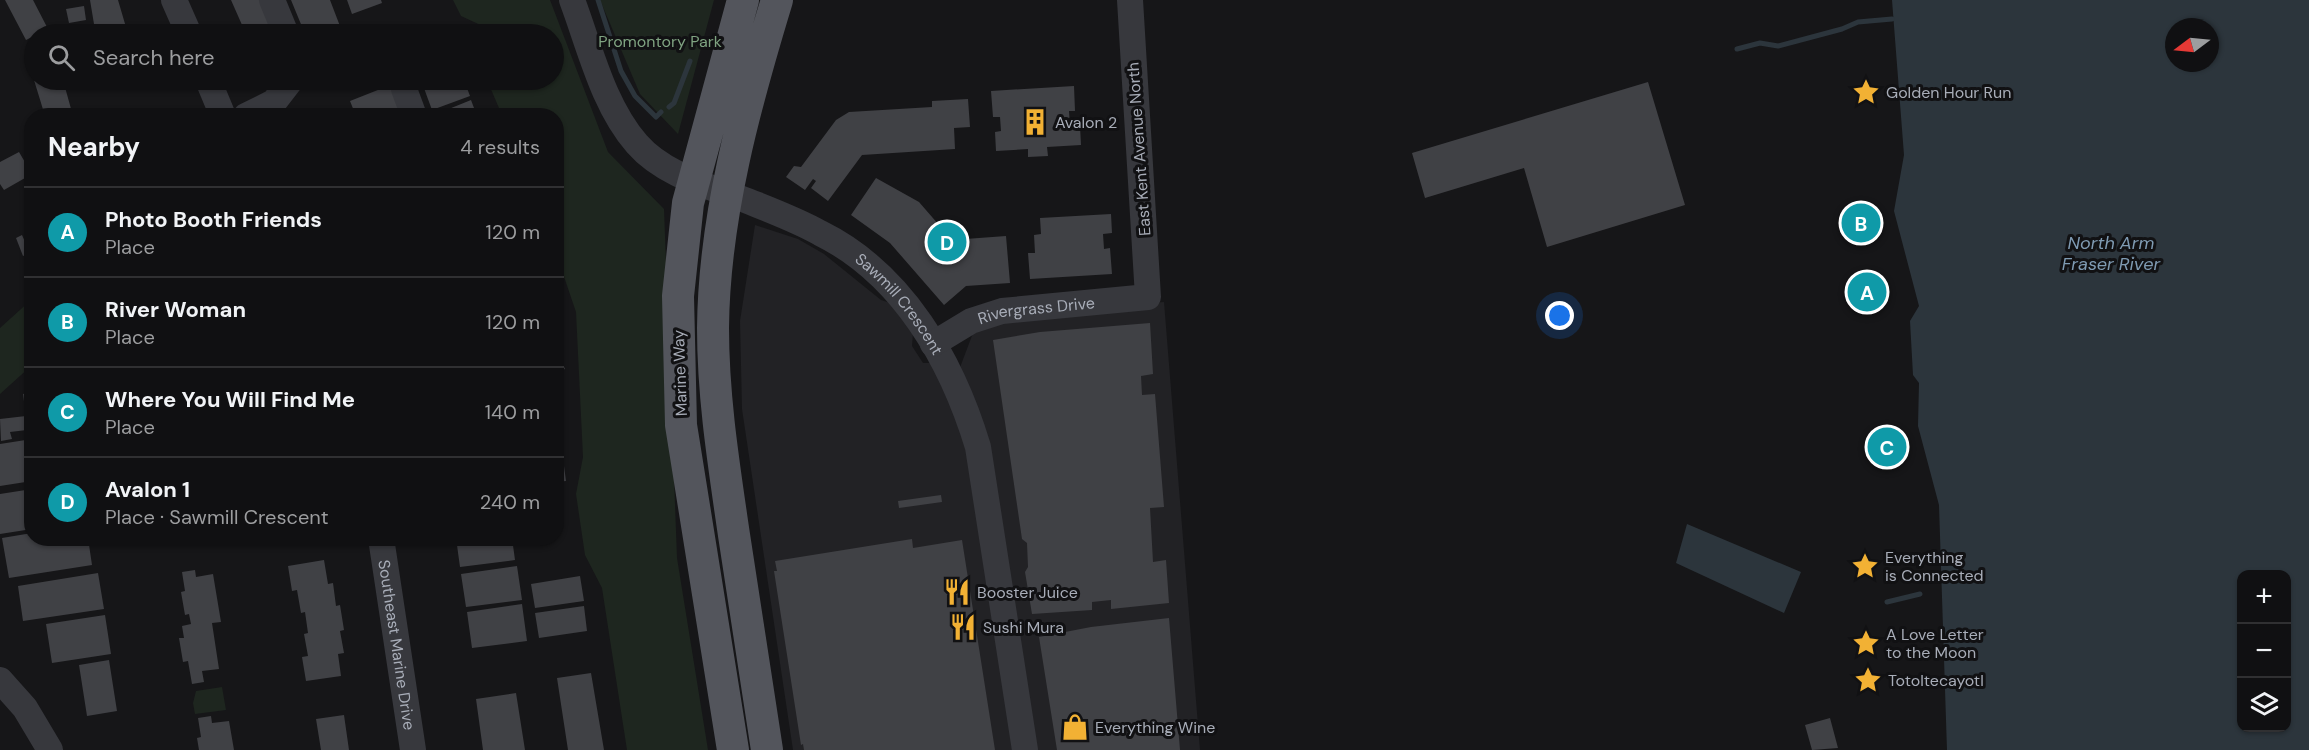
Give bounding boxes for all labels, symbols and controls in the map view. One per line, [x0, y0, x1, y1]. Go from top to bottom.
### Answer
north arrow [2165, 18, 2219, 72]
search box [24, 24, 564, 90]
park label: Promontory Park [598, 31, 722, 52]
icon: search [45, 41, 78, 74]
text: Search here [93, 43, 214, 72]
street label: East Kent Avenue North [1122, 61, 1156, 237]
place icon: Golden Hour Run [1851, 77, 1881, 107]
place label: Golden Hour Run [1886, 82, 2011, 103]
building icon: Avalon 2 [1020, 107, 1050, 137]
place label: Avalon 2 [1055, 112, 1117, 133]
text: Nearby [48, 130, 140, 164]
text: 4 results [460, 134, 540, 160]
pin: B [1842, 200, 1880, 246]
text: Photo Booth Friends [105, 205, 322, 234]
text: A [60, 219, 75, 245]
text: 120 m [486, 219, 540, 245]
pin: D [928, 220, 966, 264]
water label: North Arm Fraser River [2062, 231, 2161, 276]
text: Place [105, 234, 155, 260]
street label: Sawmill Crescent [851, 248, 948, 358]
pin: A [1848, 270, 1886, 314]
street label: Rivergrass Drive [975, 292, 1096, 329]
text: River Woman [105, 295, 246, 324]
your location [1545, 301, 1574, 330]
text: B [61, 309, 74, 335]
text: 120 m [486, 309, 540, 335]
text: Place [105, 324, 155, 350]
street label: Marine Way [668, 329, 692, 417]
text: Where You Will Find Me [105, 385, 355, 414]
text: C [60, 399, 75, 425]
text: 140 m [485, 399, 540, 425]
text: Place [105, 414, 155, 440]
pin: C [1868, 424, 1906, 470]
text: Avalon 1 [105, 475, 190, 504]
text: D [60, 489, 75, 515]
text: 240 m [480, 489, 540, 515]
text: Place · Sawmill Crescent [105, 504, 329, 530]
place label: Everything is Connected [1885, 547, 1984, 586]
place icon: Everything is Connected [1850, 551, 1880, 581]
street label: Southeast Marine Drive [374, 558, 420, 731]
map controls [2237, 570, 2291, 732]
button: + [2237, 570, 2291, 624]
restaurant icon: Booster Juice [942, 577, 972, 607]
place label: Booster Juice [977, 582, 1078, 603]
restaurant icon: Sushi Mura [948, 612, 978, 642]
place label: Sushi Mura [983, 617, 1064, 638]
place label: A Love Letter to the Moon [1886, 624, 1984, 663]
button: − [2237, 624, 2291, 678]
place icon: A Love Letter to the Moon [1851, 628, 1881, 658]
place icon: Totoltecayotl [1853, 665, 1883, 695]
place label: Totoltecayotl [1888, 670, 1984, 691]
button: layers [2237, 678, 2291, 732]
shop icon: Everything Wine [1060, 712, 1090, 742]
place label: Everything Wine [1095, 717, 1215, 738]

